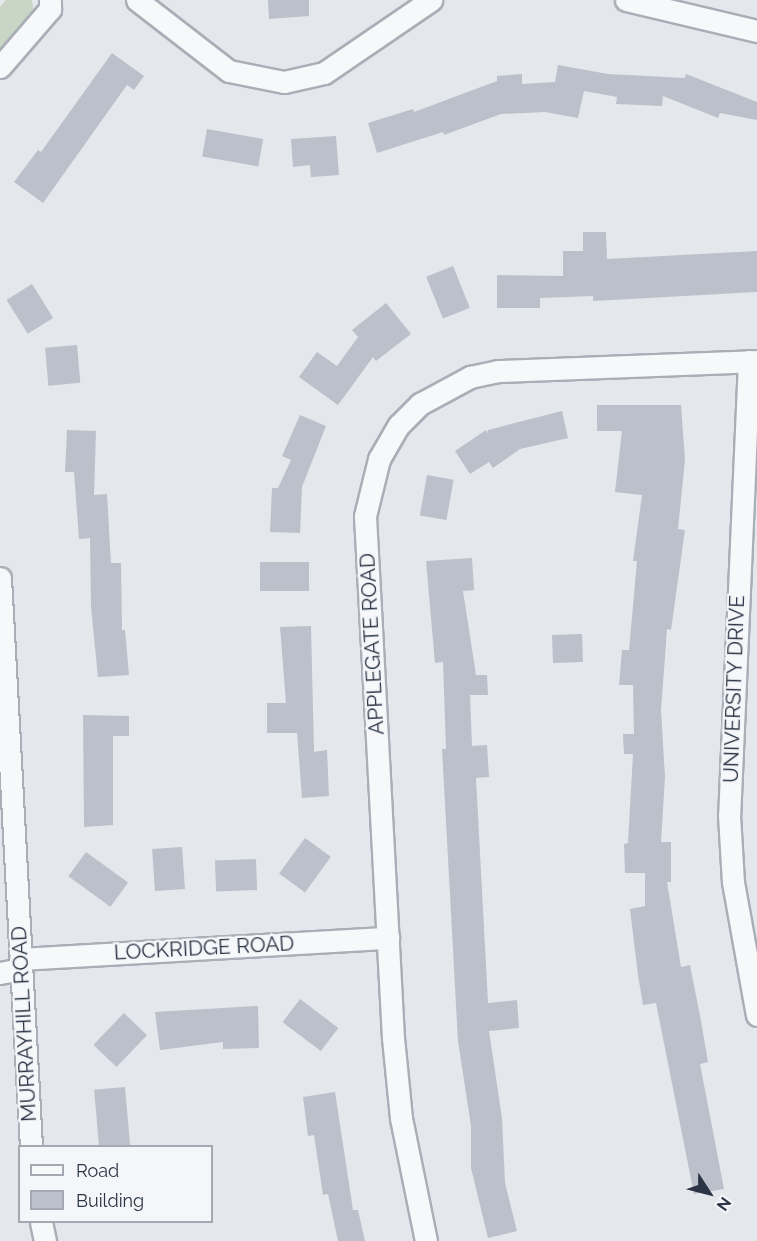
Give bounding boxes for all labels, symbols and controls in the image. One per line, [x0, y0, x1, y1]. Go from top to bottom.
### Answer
street label: APPLEGATE ROAD [355, 552, 389, 736]
street label: UNIVERSITY DRIVE [718, 594, 750, 784]
street label: MURRAYHILL ROAD [6, 925, 42, 1123]
street label: LOCKRIDGE ROAD [113, 931, 295, 965]
legend [18, 1145, 213, 1223]
text: Road [76, 1160, 119, 1181]
north arrow [679, 1163, 739, 1223]
text: Building [76, 1190, 144, 1211]
text: N [713, 1193, 735, 1214]

